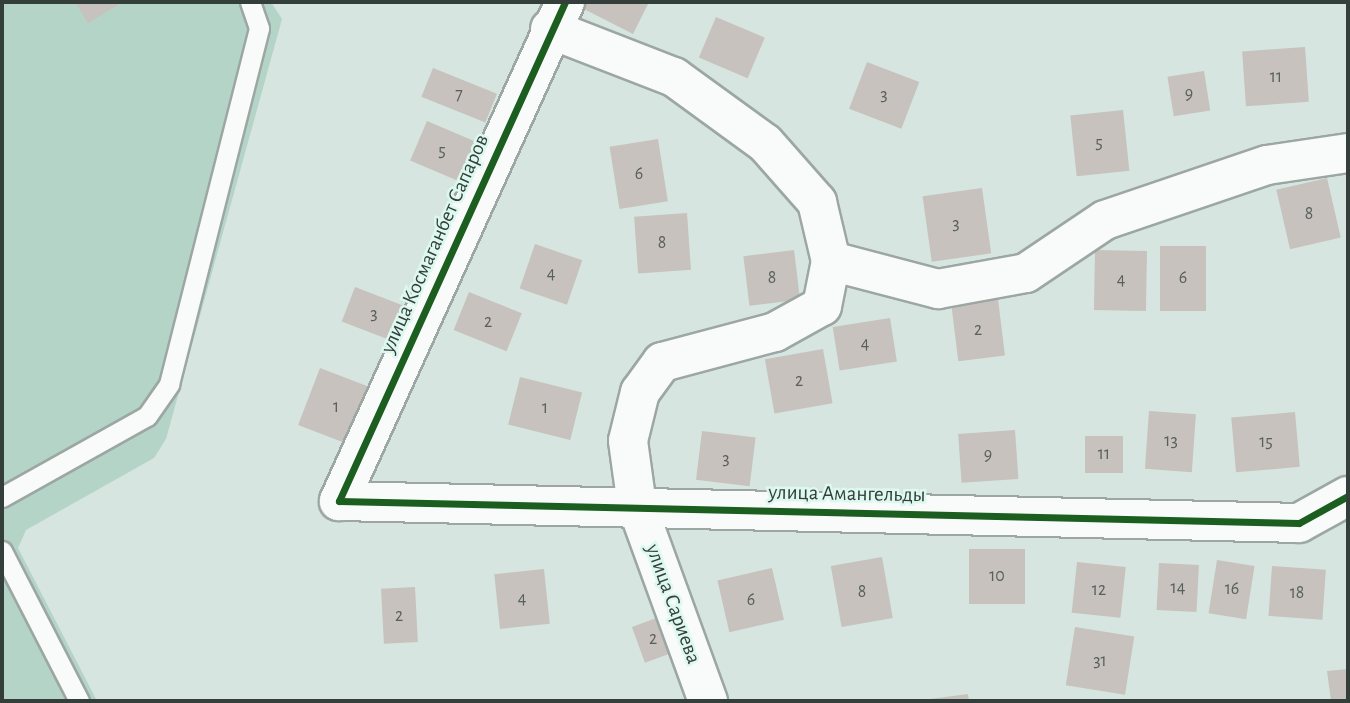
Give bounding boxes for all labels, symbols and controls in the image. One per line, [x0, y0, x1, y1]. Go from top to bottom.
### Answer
house number: 11 [1270, 66, 1282, 88]
house number: 9 [1185, 83, 1193, 105]
house number: 7 [455, 84, 463, 106]
house number: 3 [880, 84, 888, 106]
street label: улица Космаганбет Сапаров [375, 131, 495, 357]
house number: 5 [1095, 132, 1103, 154]
house number: 5 [438, 140, 446, 162]
house number: 6 [635, 163, 643, 185]
house number: 8 [1305, 203, 1313, 225]
house number: 3 [952, 213, 960, 235]
house number: 8 [658, 232, 666, 254]
house number: 4 [547, 263, 555, 285]
house number: 8 [768, 267, 776, 289]
house number: 6 [1179, 267, 1187, 289]
house number: 4 [1117, 269, 1125, 291]
house number: 3 [370, 303, 378, 325]
house number: 2 [484, 311, 492, 333]
house number: 2 [974, 319, 982, 341]
house number: 4 [861, 333, 869, 355]
house number: 2 [795, 370, 803, 392]
house number: 1 [333, 396, 339, 418]
house number: 1 [542, 397, 548, 419]
house number: 13 [1164, 430, 1178, 452]
house number: 15 [1259, 431, 1273, 453]
house number: 11 [1098, 443, 1110, 465]
house number: 9 [984, 444, 992, 466]
house number: 3 [722, 448, 730, 470]
street label: улица Амангельды [768, 480, 926, 508]
street label: улица Сариева [640, 541, 706, 667]
house number: 10 [989, 565, 1005, 587]
house number: 14 [1171, 577, 1185, 599]
house number: 16 [1225, 578, 1239, 600]
house number: 12 [1092, 579, 1106, 601]
house number: 8 [858, 581, 866, 603]
house number: 18 [1290, 582, 1304, 604]
house number: 4 [518, 588, 526, 610]
house number: 6 [747, 589, 755, 611]
house number: 2 [395, 605, 403, 627]
house number: 2 [649, 628, 657, 650]
house number: 31 [1093, 650, 1107, 672]

